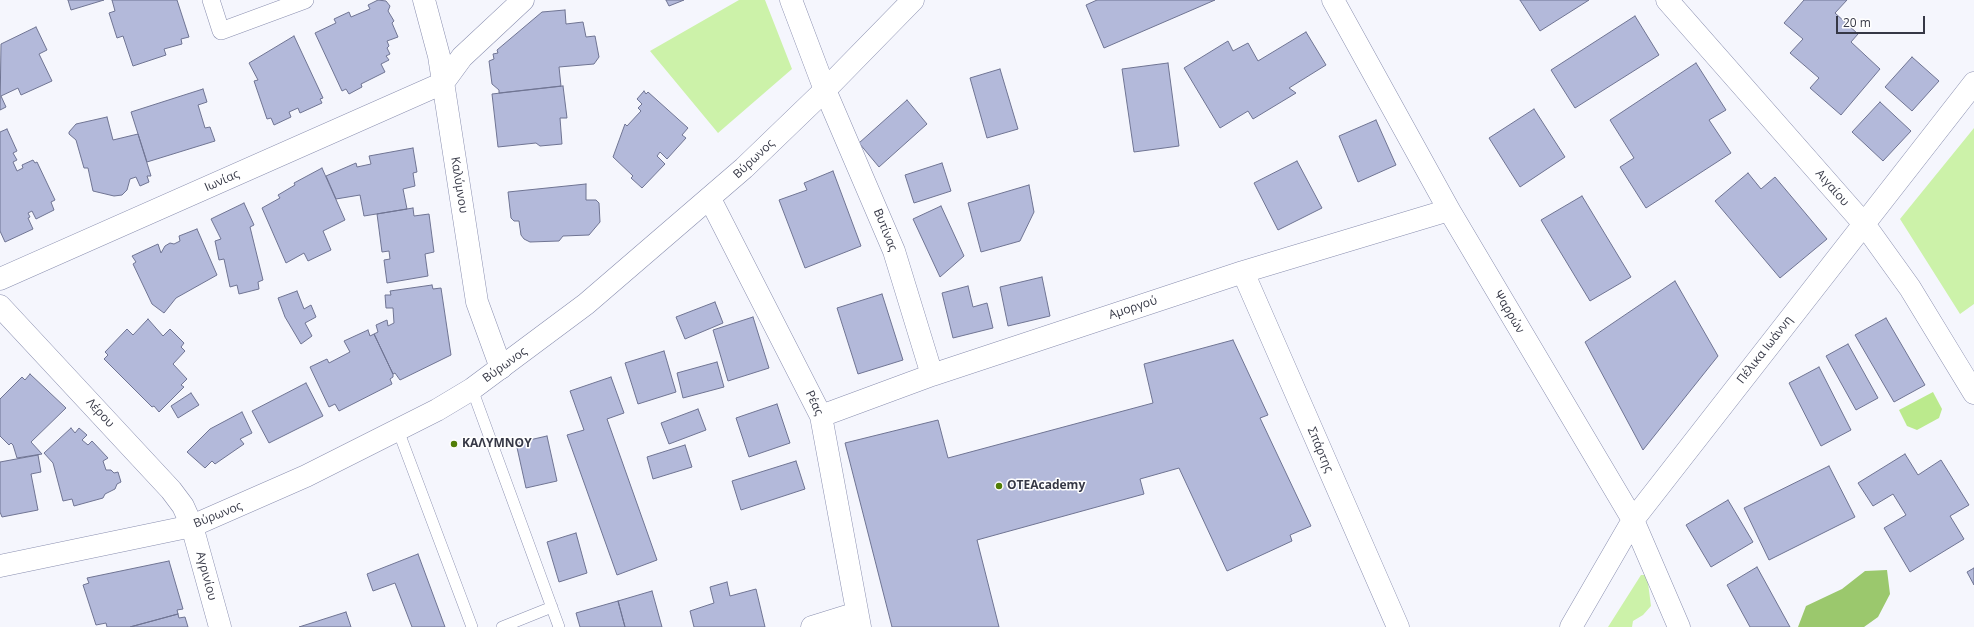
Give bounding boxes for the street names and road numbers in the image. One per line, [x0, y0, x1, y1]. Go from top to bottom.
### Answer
street label: Βύρωνος [730, 136, 778, 182]
street label: Καλύμνου [447, 156, 471, 214]
street label: Ιωνίας [202, 167, 242, 195]
street label: Αιγαίου [1812, 167, 1852, 209]
street label: Βυτίνας [870, 207, 900, 253]
street label: Ψαρρών [1491, 288, 1527, 336]
street label: Αμοργού [1107, 293, 1159, 323]
street label: Πέλικα Ιωάννη [1734, 313, 1796, 387]
street label: Βύρωνος [480, 344, 530, 386]
street label: Ρέας [802, 388, 826, 418]
street label: Λέρου [83, 395, 117, 431]
street label: Σπάρτης [1304, 425, 1336, 475]
street label: Βύρωνος [192, 499, 244, 531]
street label: Αγρινίου [193, 550, 219, 602]

